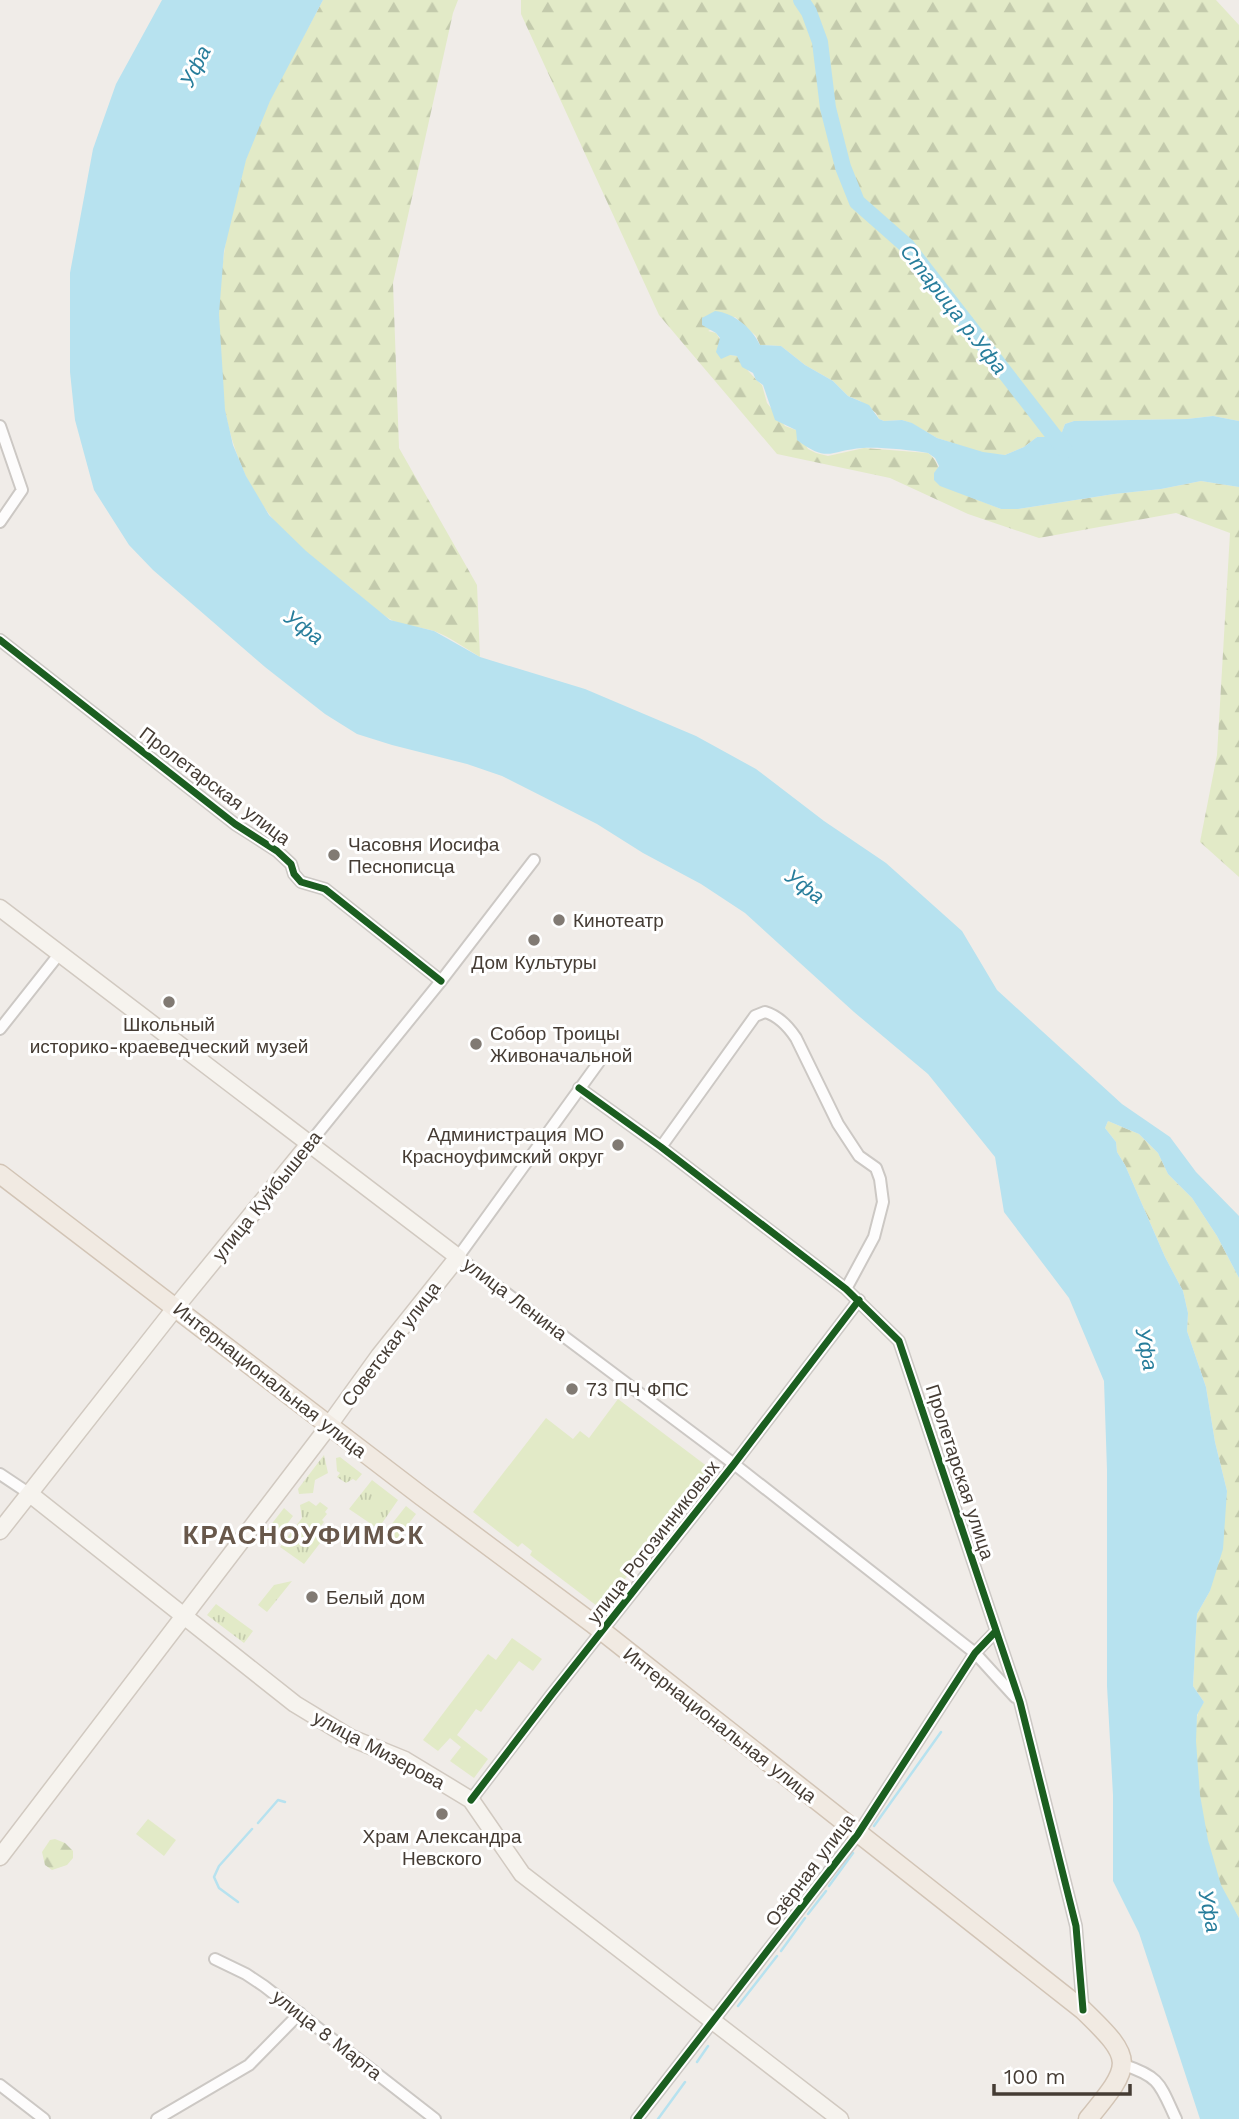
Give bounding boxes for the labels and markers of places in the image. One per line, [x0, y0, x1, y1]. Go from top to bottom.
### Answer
place label: Часовня Иосифа Песнописца [348, 833, 500, 878]
marker: Часовня Иосифа Песнописца [326, 847, 342, 863]
place label: Кинотеатр [573, 909, 664, 932]
marker: Кинотеатр [551, 912, 567, 928]
marker: Дом Культуры [526, 932, 542, 948]
place label: Дом Культуры [471, 951, 597, 974]
marker: Школьный историко-краеведческий музей [161, 994, 177, 1010]
place label: Школьный историко-краеведческий музей [30, 1013, 308, 1058]
place label: Собор Троицы Живоначальной [490, 1022, 632, 1067]
marker: Собор Троицы Живоначальной [468, 1036, 484, 1052]
place label: Администрация МО Красноуфимский округ [402, 1123, 604, 1168]
marker: Администрация МО Красноуфимский округ [610, 1137, 626, 1153]
place label: 73 ПЧ ФПС [586, 1378, 689, 1401]
marker: 73 ПЧ ФПС [564, 1381, 580, 1397]
place label: Белый дом [326, 1586, 425, 1609]
marker: Белый дом [304, 1589, 320, 1605]
marker: Храм Александра Невского [434, 1806, 450, 1822]
place label: Храм Александра Невского [363, 1825, 522, 1870]

